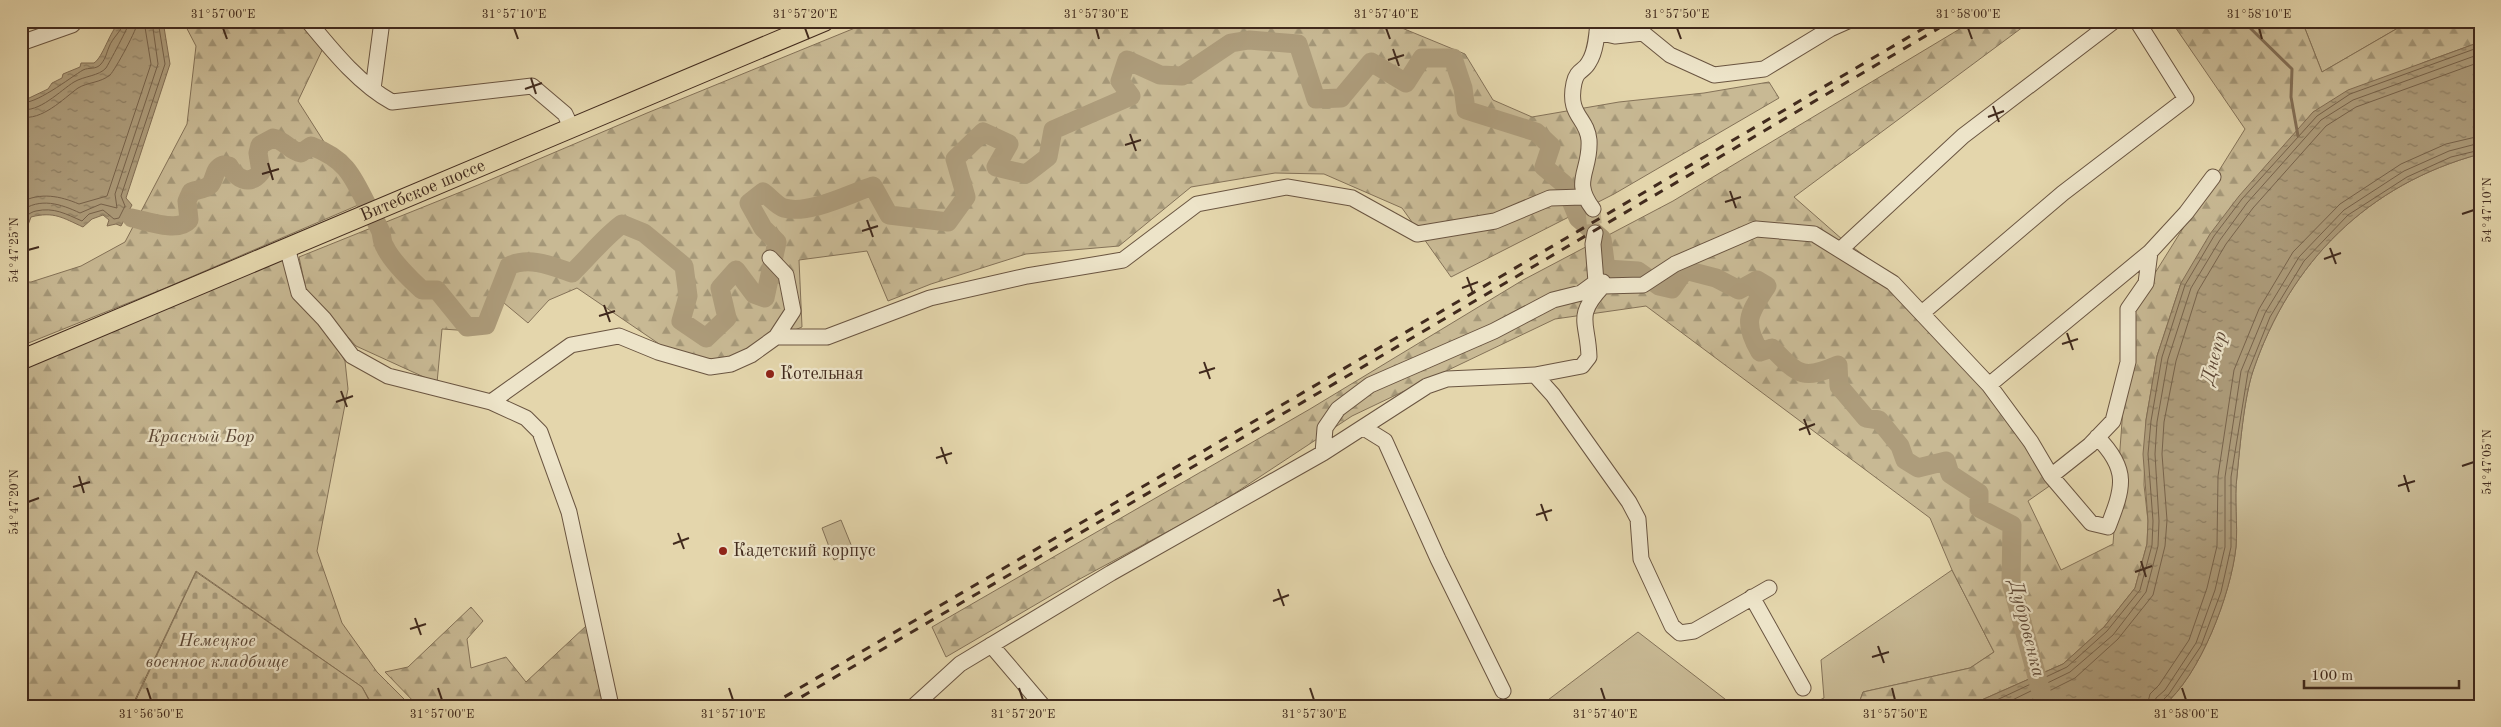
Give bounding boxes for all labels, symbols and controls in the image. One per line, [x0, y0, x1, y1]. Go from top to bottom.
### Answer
text: 31°57'00"E [191, 8, 255, 21]
text: 31°57'10"E [482, 8, 546, 21]
text: 31°57'20"E [773, 8, 837, 21]
text: 31°57'30"E [1064, 8, 1128, 21]
text: 31°57'40"E [1354, 8, 1418, 21]
text: 31°57'50"E [1645, 8, 1709, 21]
text: 31°58'00"E [1936, 8, 2000, 21]
text: 31°58'10"E [2227, 8, 2291, 21]
street label: Витебское шоссе [358, 156, 488, 225]
text: 54°47'10"N [2481, 177, 2494, 243]
text: 54°47'25"N [8, 217, 21, 283]
water label: Днепр [2198, 330, 2231, 389]
place label: Котельная [780, 365, 863, 383]
marker: Котельная [764, 368, 776, 380]
park label: Красный Бор [146, 428, 255, 446]
text: 54°47'05"N [2481, 429, 2494, 495]
text: 54°47'20"N [8, 469, 21, 535]
place label: Кадетский корпус [733, 542, 876, 560]
marker: Кадетский корпус [717, 545, 729, 557]
water label: Дубровенка [2004, 576, 2048, 679]
park label: Немецкое военное кладбище [146, 632, 288, 671]
scale bar [2304, 657, 2458, 689]
text: 100 m [2311, 669, 2353, 684]
text: 31°56'50"E [119, 708, 183, 721]
text: 31°57'00"E [410, 708, 474, 721]
text: 31°57'10"E [701, 708, 765, 721]
text: 31°57'20"E [991, 708, 1055, 721]
text: 31°57'30"E [1282, 708, 1346, 721]
text: 31°57'40"E [1573, 708, 1637, 721]
text: 31°57'50"E [1863, 708, 1927, 721]
text: 31°58'00"E [2154, 708, 2218, 721]

